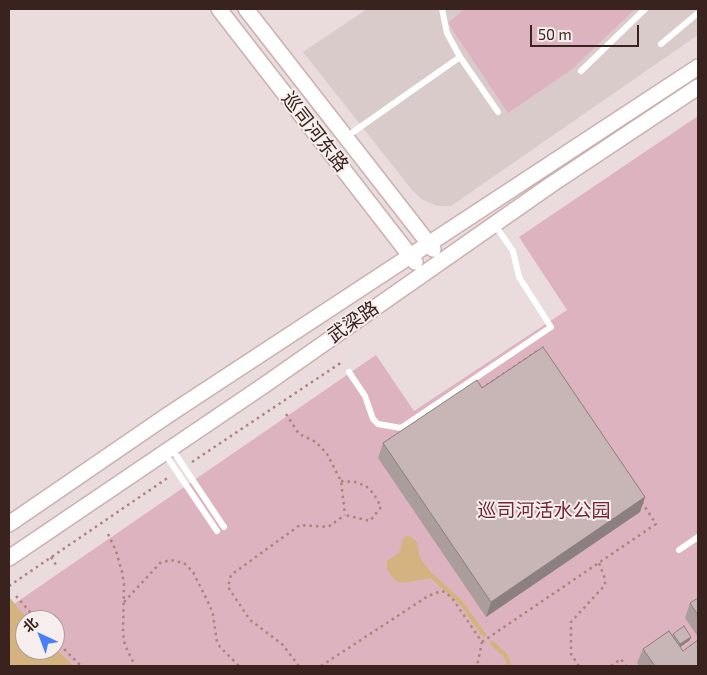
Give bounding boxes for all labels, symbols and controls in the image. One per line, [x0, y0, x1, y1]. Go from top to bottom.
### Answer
scale bar [532, 15, 641, 47]
text: 50 m [538, 25, 572, 43]
street label: 巡司河东路 [277, 88, 353, 176]
street label: 武梁路 [323, 296, 383, 348]
park label: 巡司河活水公园 [478, 500, 610, 522]
north arrow [15, 610, 65, 660]
text: 北 [19, 613, 41, 635]

